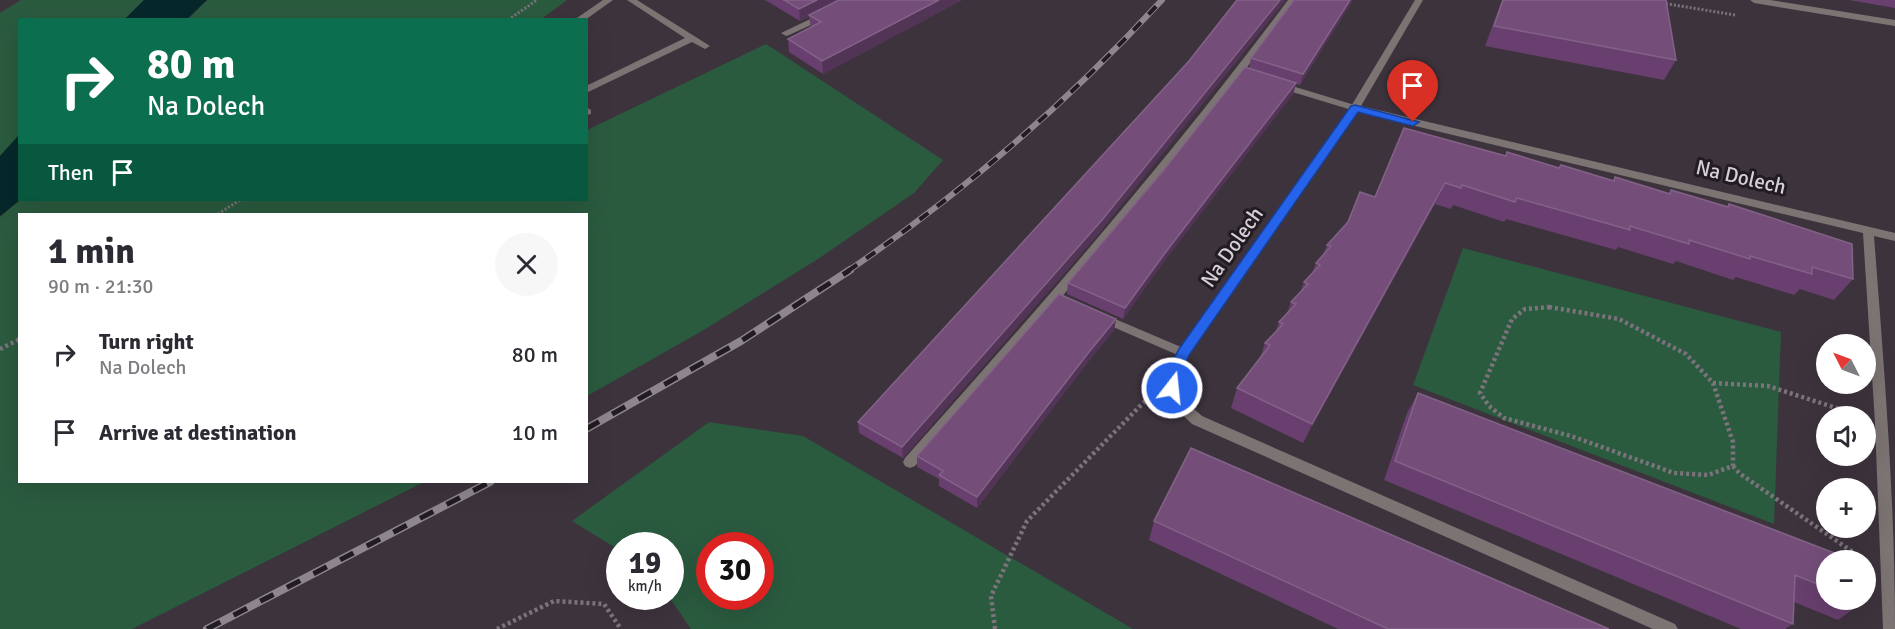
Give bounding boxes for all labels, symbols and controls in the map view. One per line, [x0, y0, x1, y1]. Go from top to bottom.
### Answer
text: 80 m [147, 39, 236, 90]
icon: right [48, 42, 126, 120]
pin [1387, 60, 1438, 122]
icon: arrive [1396, 69, 1429, 102]
text: Na Dolech [147, 90, 265, 123]
street label: Na Dolech [1693, 154, 1789, 200]
icon: arrive [106, 156, 139, 189]
text: Then [48, 159, 94, 186]
street label: Na Dolech [1195, 202, 1269, 292]
text: 1 min [48, 229, 135, 274]
button: close [495, 233, 558, 296]
text: 90 m · 21:30 [48, 274, 153, 299]
text: Turn right [99, 328, 194, 355]
north arrow [1816, 334, 1876, 394]
map controls [1816, 334, 1876, 610]
icon: right [48, 338, 81, 371]
text: 80 m [512, 341, 558, 368]
text: Na Dolech [99, 355, 187, 380]
position arrow [1140, 356, 1204, 420]
button: sound [1816, 406, 1876, 466]
icon: arrive [48, 416, 81, 449]
text: Arrive at destination [99, 419, 296, 446]
text: 10 m [512, 419, 558, 446]
button: + [1816, 478, 1876, 538]
speed limit sign: 30 [696, 532, 774, 610]
text: 19 [629, 545, 661, 582]
button: − [1816, 550, 1876, 610]
text: km/h [628, 577, 662, 595]

